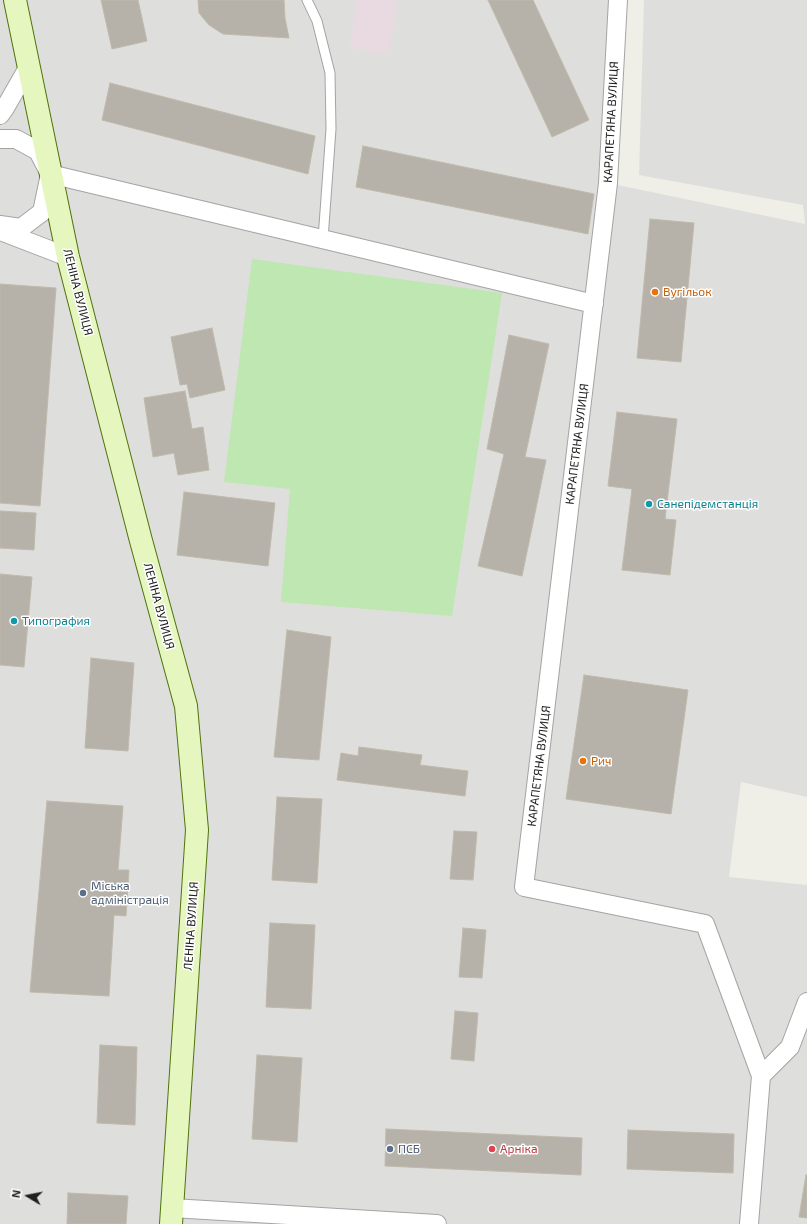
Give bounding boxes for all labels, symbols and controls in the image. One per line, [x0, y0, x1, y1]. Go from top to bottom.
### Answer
street label: КАРАПЕТЯНА ВУЛИЦЯ [601, 61, 621, 183]
street label: ЛЕНІНА ВУЛИЦЯ [60, 247, 96, 337]
place label: Вугільок [663, 285, 712, 299]
marker: Вугільок [650, 287, 660, 297]
street label: КАРАПЕТЯНА ВУЛИЦЯ [562, 383, 592, 505]
place label: Санепідемстанція [657, 497, 758, 511]
marker: Санепідемстанція [644, 499, 654, 509]
street label: ЛЕНІНА ВУЛИЦЯ [140, 561, 178, 651]
place label: Типография [22, 614, 90, 628]
marker: Типография [9, 616, 19, 626]
street label: КАРАПЕТЯНА ВУЛИЦЯ [524, 705, 554, 827]
place label: Рич [591, 754, 612, 768]
marker: Рич [578, 756, 588, 766]
place label: Міська адміністрація [91, 879, 169, 907]
street label: ЛЕНІНА ВУЛИЦЯ [181, 881, 201, 971]
marker: Міська адміністрація [78, 888, 88, 898]
place label: ПСБ [398, 1142, 420, 1156]
place label: Арніка [500, 1142, 538, 1156]
marker: ПСБ [385, 1144, 395, 1154]
marker: Арніка [487, 1144, 497, 1154]
north arrow [8, 1176, 48, 1216]
text: N [9, 1189, 23, 1199]

